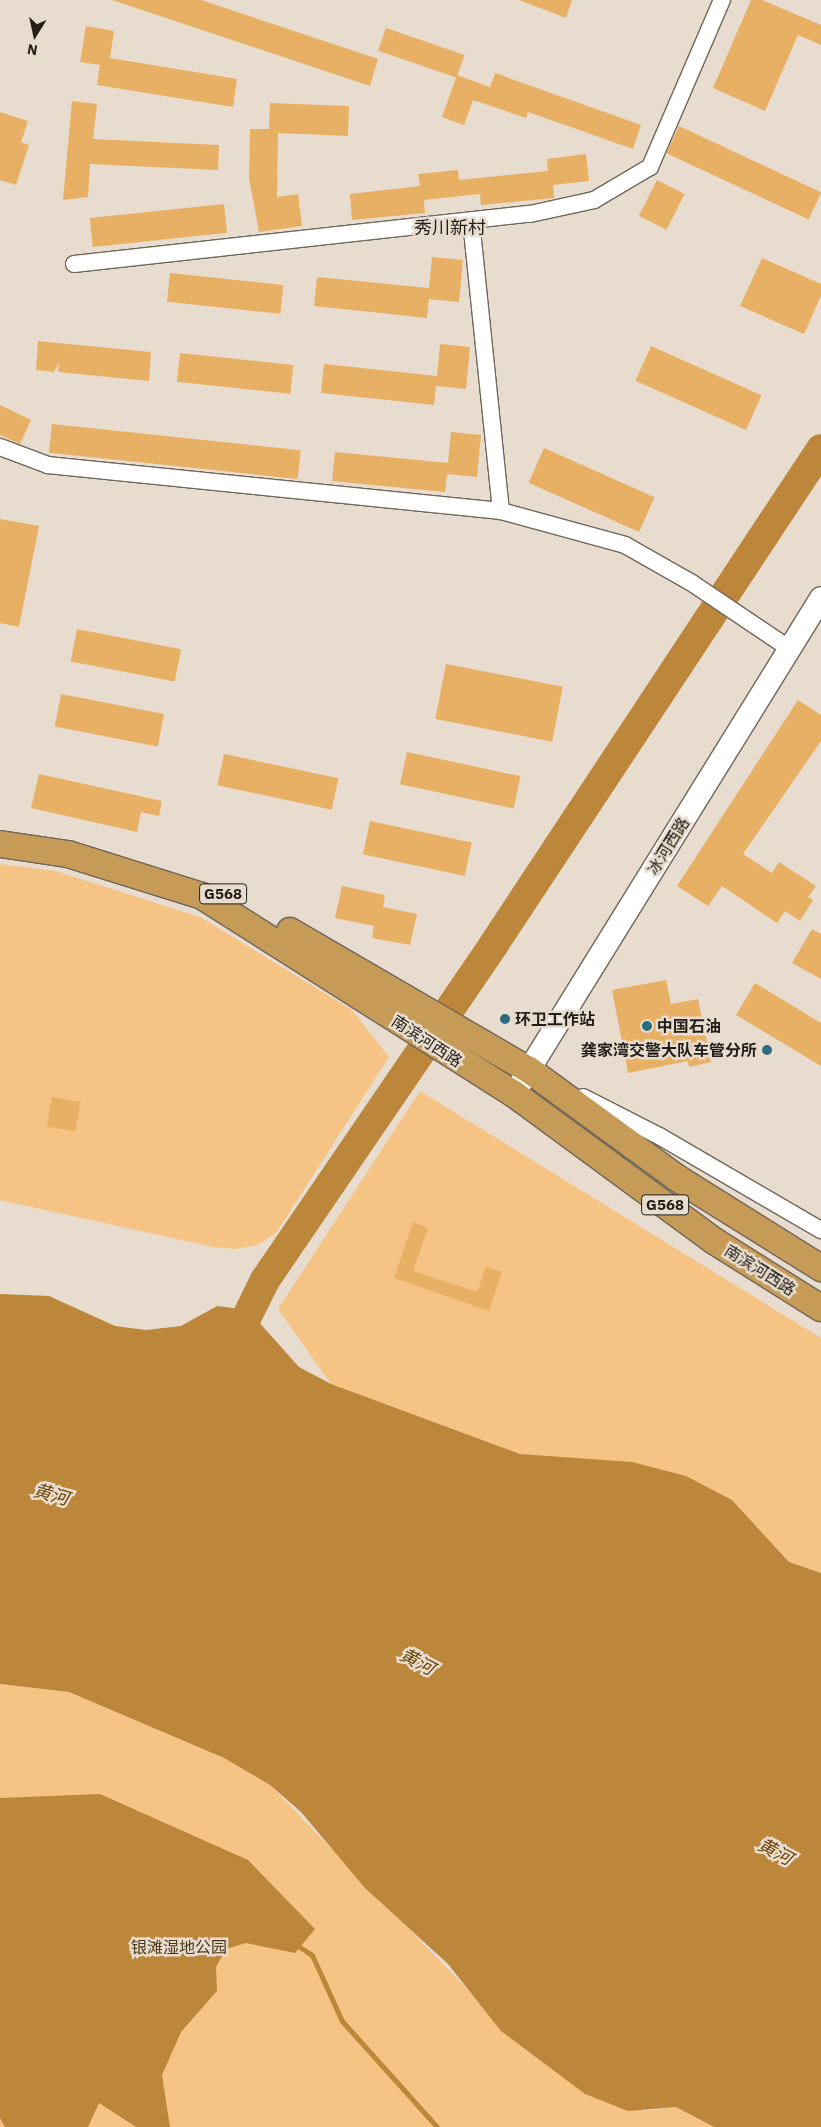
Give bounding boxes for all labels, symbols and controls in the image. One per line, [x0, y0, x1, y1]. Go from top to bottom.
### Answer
north arrow [10, 10, 60, 60]
text: N [26, 40, 39, 60]
district label: 秀川新村 [414, 217, 486, 239]
street label: 冰河西路 [643, 814, 693, 878]
road number: G568 [198, 882, 248, 906]
place label: 环卫工作站 [515, 1009, 595, 1029]
street label: 南滨河西路 [388, 1011, 466, 1071]
marker: 环卫工作站 [499, 1013, 511, 1025]
place label: 中国石油 [657, 1016, 721, 1036]
marker: 中国石油 [641, 1020, 653, 1032]
place label: 龚家湾交警大队车管分所 [581, 1040, 757, 1060]
marker: 龚家湾交警大队车管分所 [761, 1044, 773, 1056]
road number: G568 [640, 1192, 690, 1218]
street label: 南滨河西路 [721, 1241, 799, 1299]
water label: 黄河 [31, 1480, 71, 1510]
water label: 黄河 [396, 1644, 438, 1680]
water label: 黄河 [754, 1834, 796, 1870]
park label: 银滩湿地公园 [131, 1937, 227, 1957]

